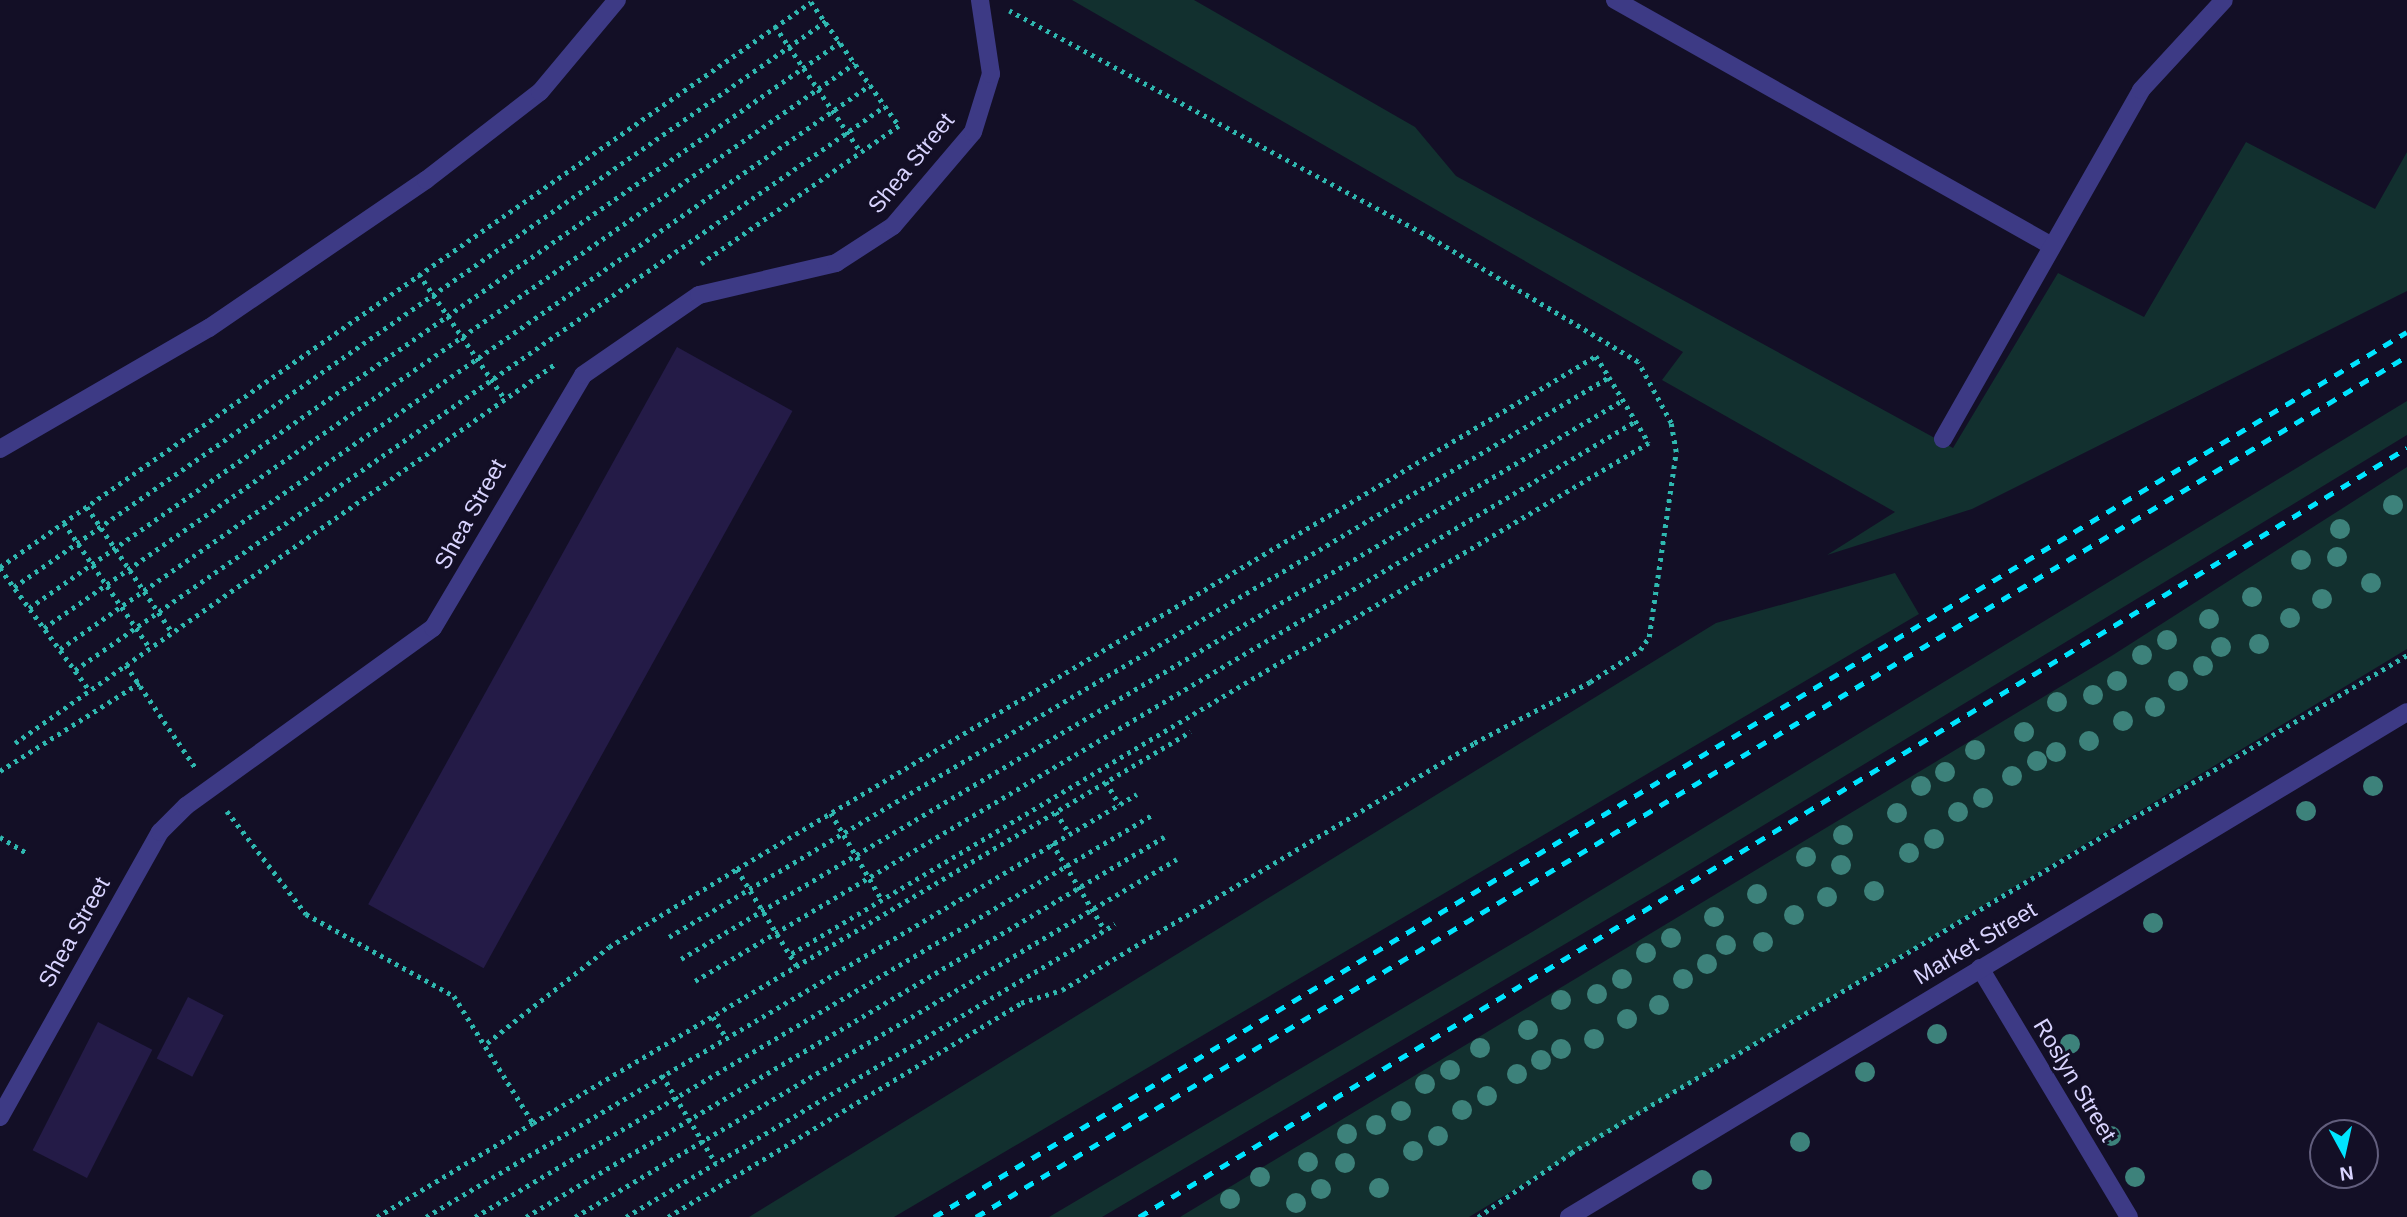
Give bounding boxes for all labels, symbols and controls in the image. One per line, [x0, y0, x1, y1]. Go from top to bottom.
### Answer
street label: Shea Street [862, 107, 960, 219]
street label: Shea Street [428, 454, 512, 574]
street label: Shea Street [32, 872, 116, 992]
street label: Market Street [1909, 896, 2041, 990]
street label: Roslyn Street [2028, 1014, 2122, 1146]
north arrow [2309, 1119, 2379, 1189]
text: N [2338, 1162, 2355, 1185]

